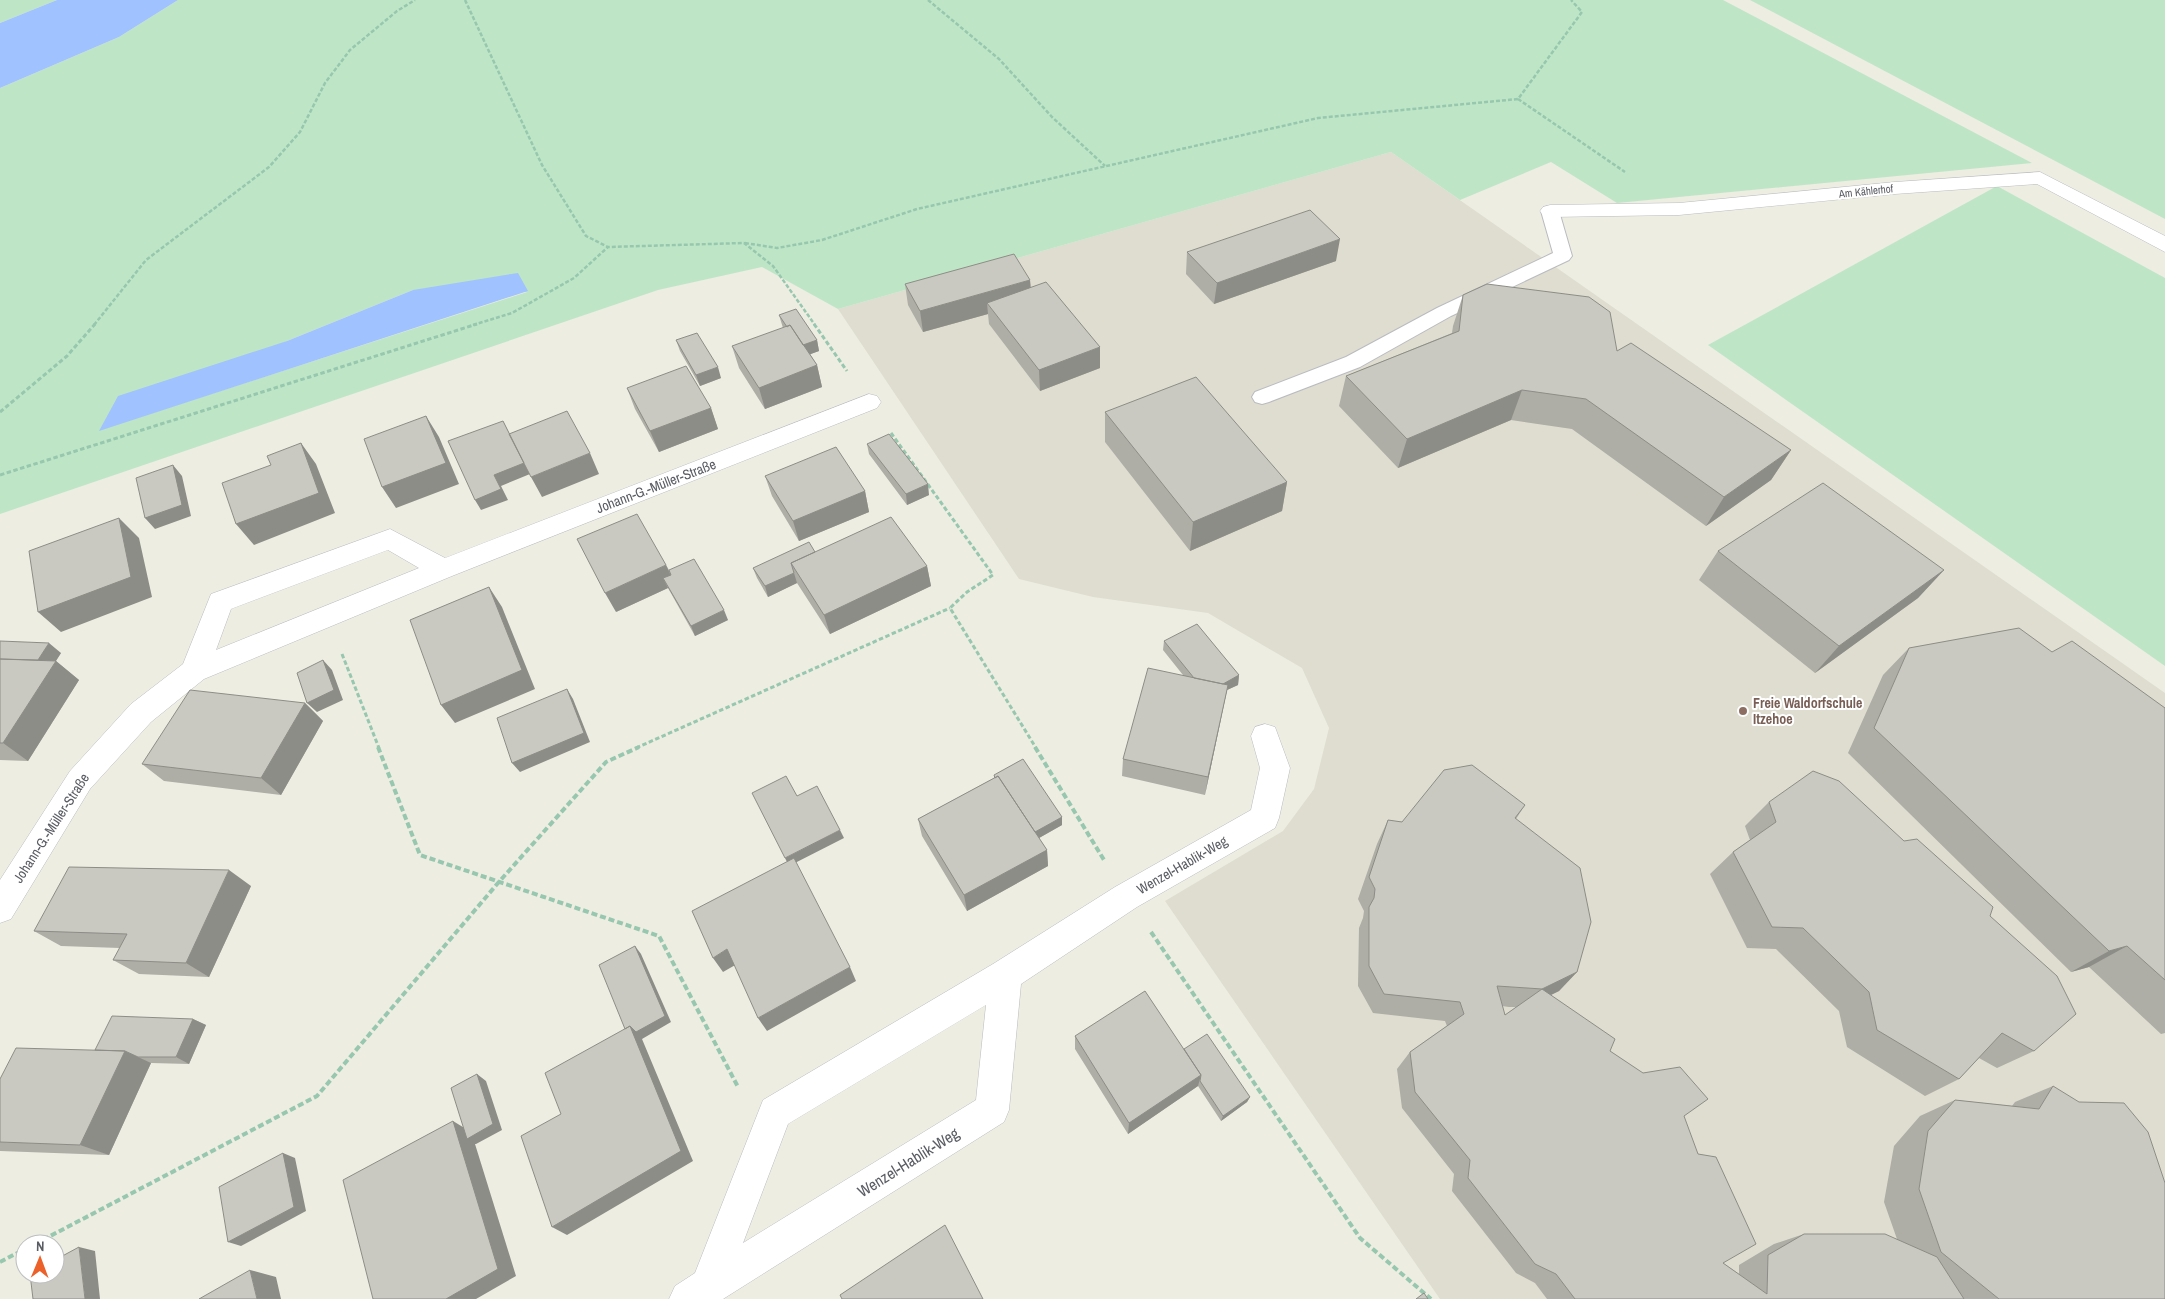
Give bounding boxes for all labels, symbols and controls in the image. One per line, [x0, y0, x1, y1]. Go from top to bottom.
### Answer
street label: Am Kählerhof [1837, 181, 1894, 201]
street label: Johann-G.-Müller-Straße [594, 455, 718, 517]
place label: Freie Waldorfschule Itzehoe [1753, 694, 1862, 728]
marker: Freie Waldorfschule Itzehoe [1737, 705, 1749, 717]
street label: Johann-G.-Müller-Straße [9, 770, 93, 886]
street label: Wenzel-Hablik-Weg [1133, 831, 1231, 898]
street label: Wenzel-Hablik-Weg [853, 1122, 964, 1202]
north arrow [15, 1234, 65, 1284]
text: N [36, 1237, 45, 1255]

